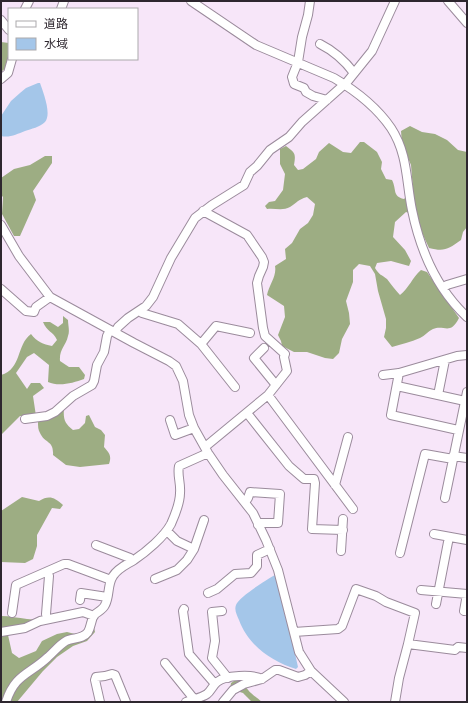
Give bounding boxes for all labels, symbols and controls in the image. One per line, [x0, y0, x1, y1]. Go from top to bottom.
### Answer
legend [8, 8, 138, 60]
text: 道路 [44, 16, 68, 31]
text: 水域 [44, 36, 68, 51]

